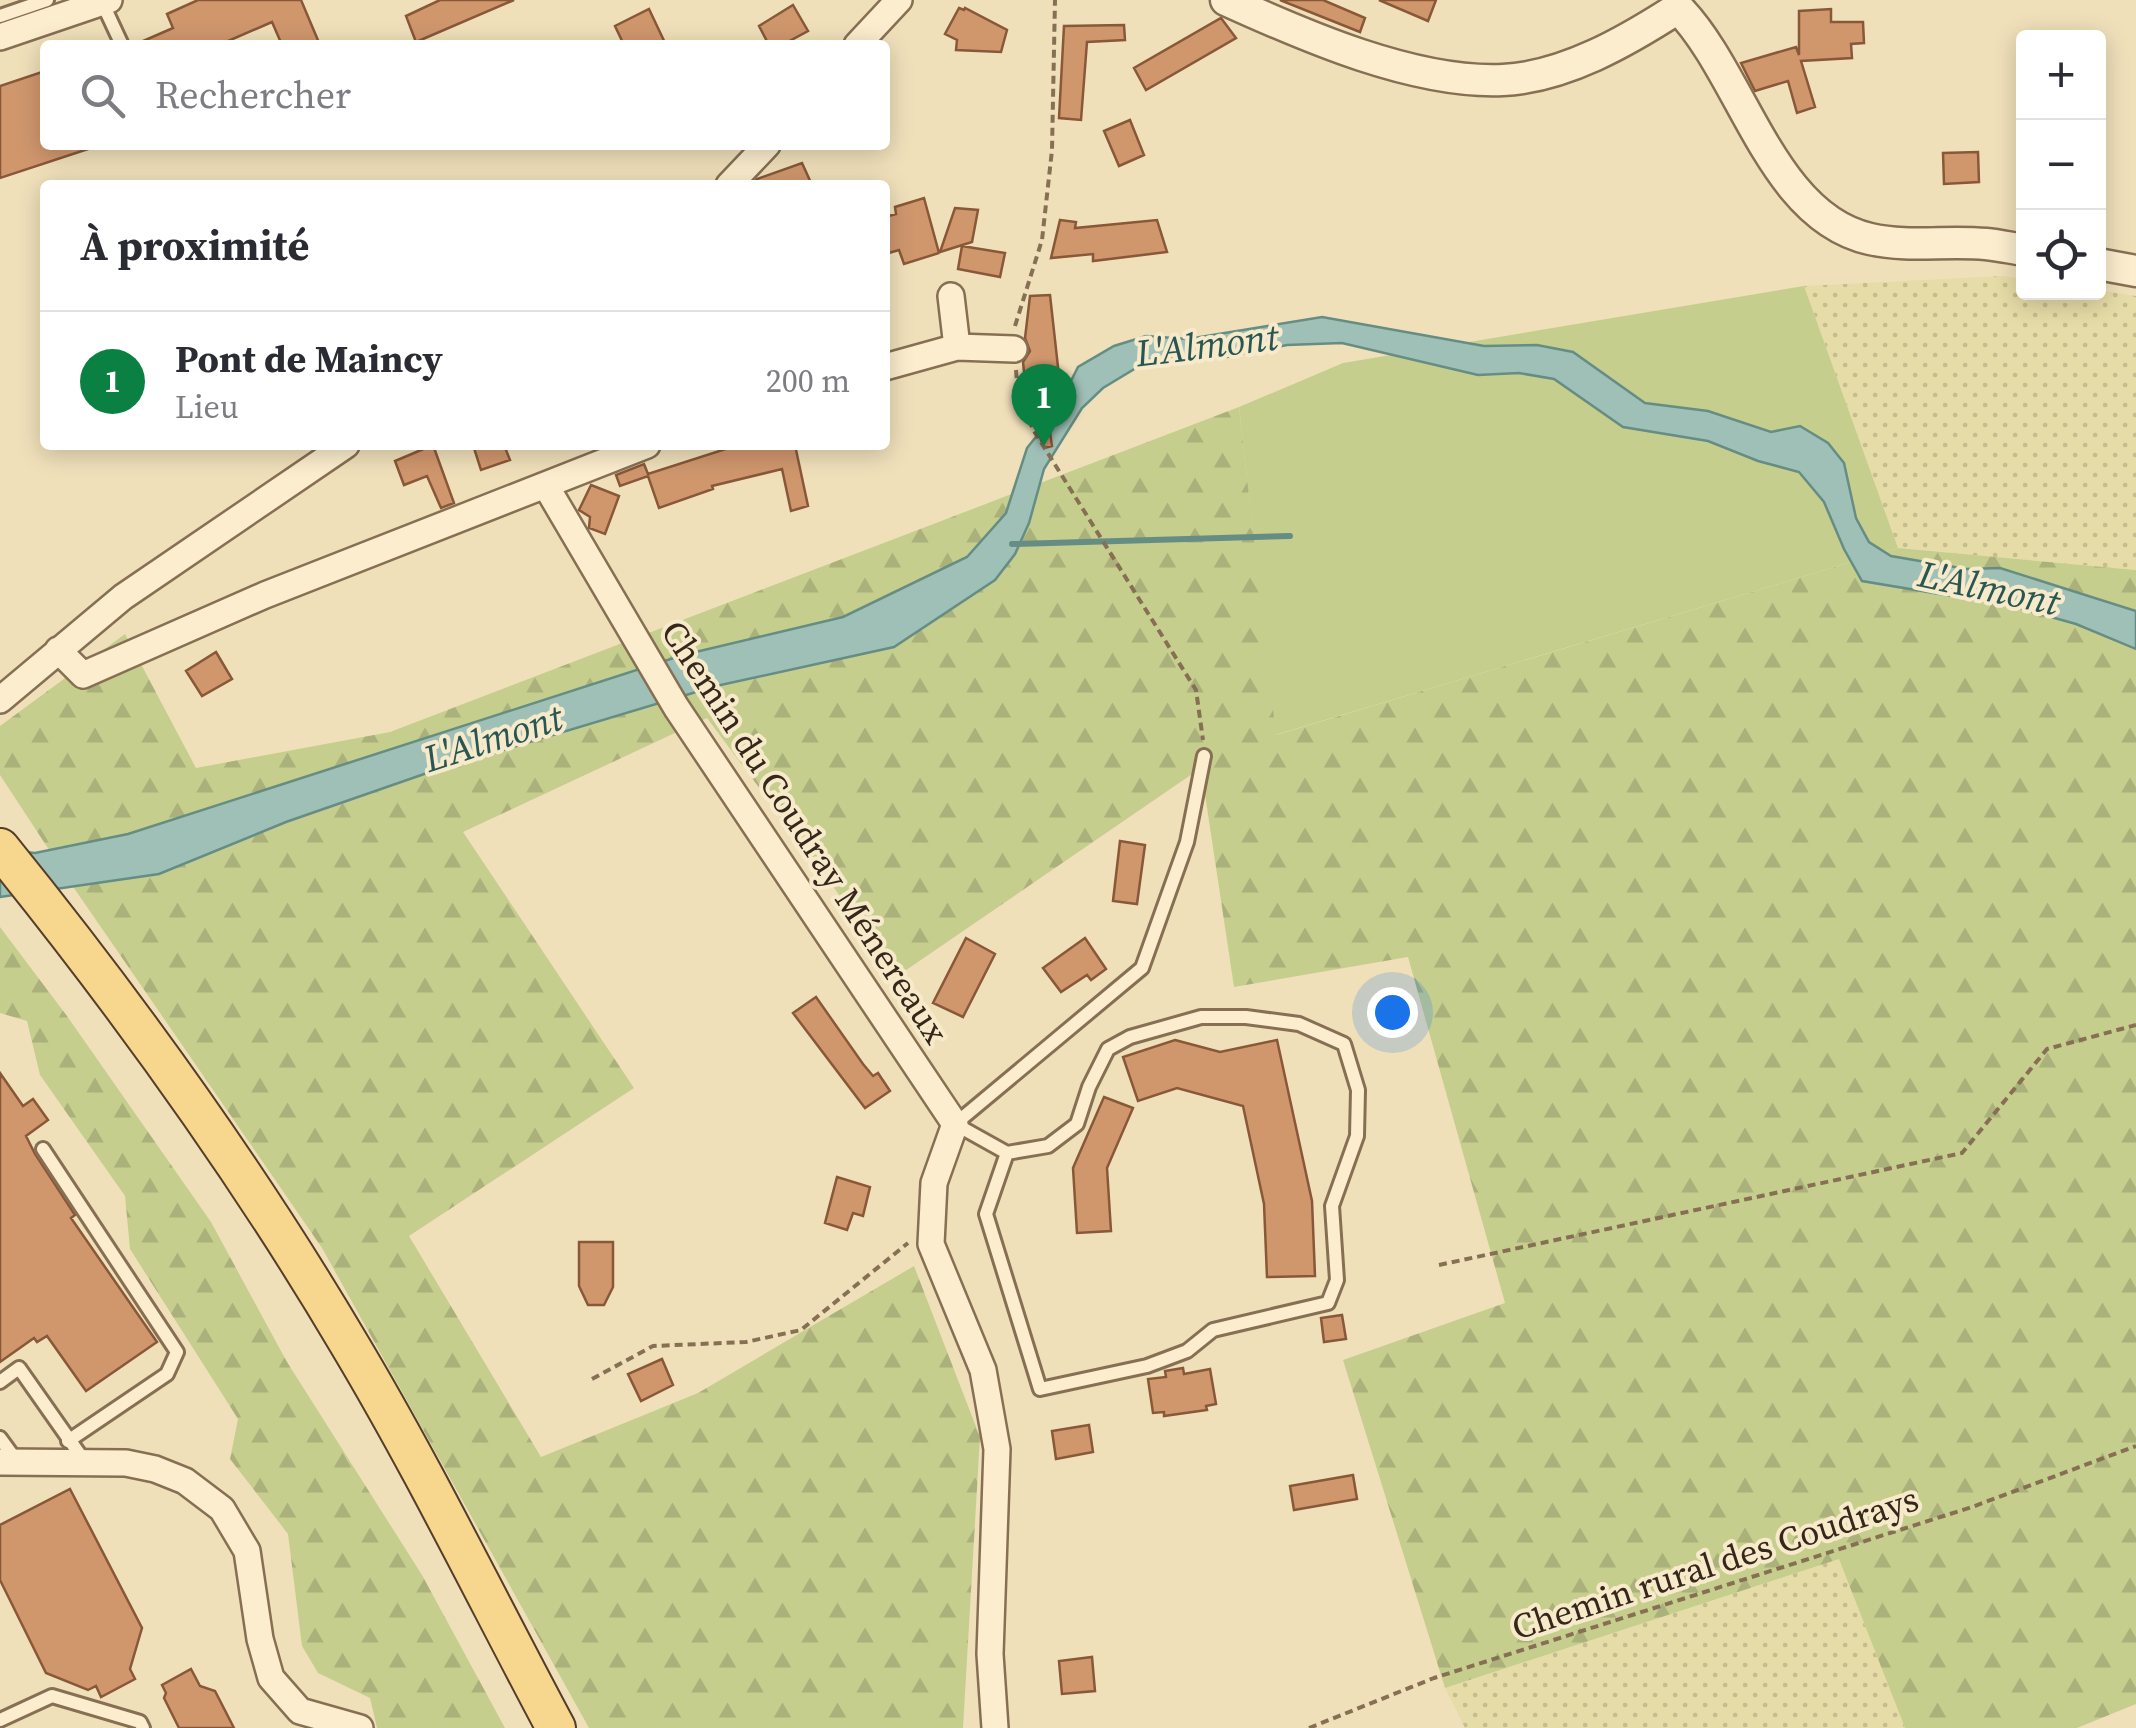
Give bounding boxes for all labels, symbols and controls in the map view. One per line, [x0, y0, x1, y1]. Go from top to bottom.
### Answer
map controls [2016, 30, 2106, 300]
button: + [2016, 30, 2106, 120]
search box [40, 40, 890, 150]
icon: search [75, 68, 130, 123]
text: Rechercher [155, 69, 351, 121]
button: − [2016, 120, 2106, 210]
button: locate [2016, 210, 2106, 300]
text: À proximité [80, 216, 309, 274]
water label: L'Almont [1132, 310, 1283, 380]
text: Pont de Maincy [175, 333, 443, 385]
text: 1 [104, 359, 121, 403]
text: 200 m [766, 359, 850, 403]
pin: 1 [1012, 364, 1076, 446]
text: Lieu [175, 385, 239, 429]
water label: L'Almont [1913, 547, 2066, 629]
street label: Chemin du Coudray Ménereaux [650, 611, 960, 1053]
water label: L'Almont [416, 691, 570, 785]
your location [1367, 987, 1418, 1038]
street label: Chemin rural des Coudrays [1506, 1475, 1924, 1651]

